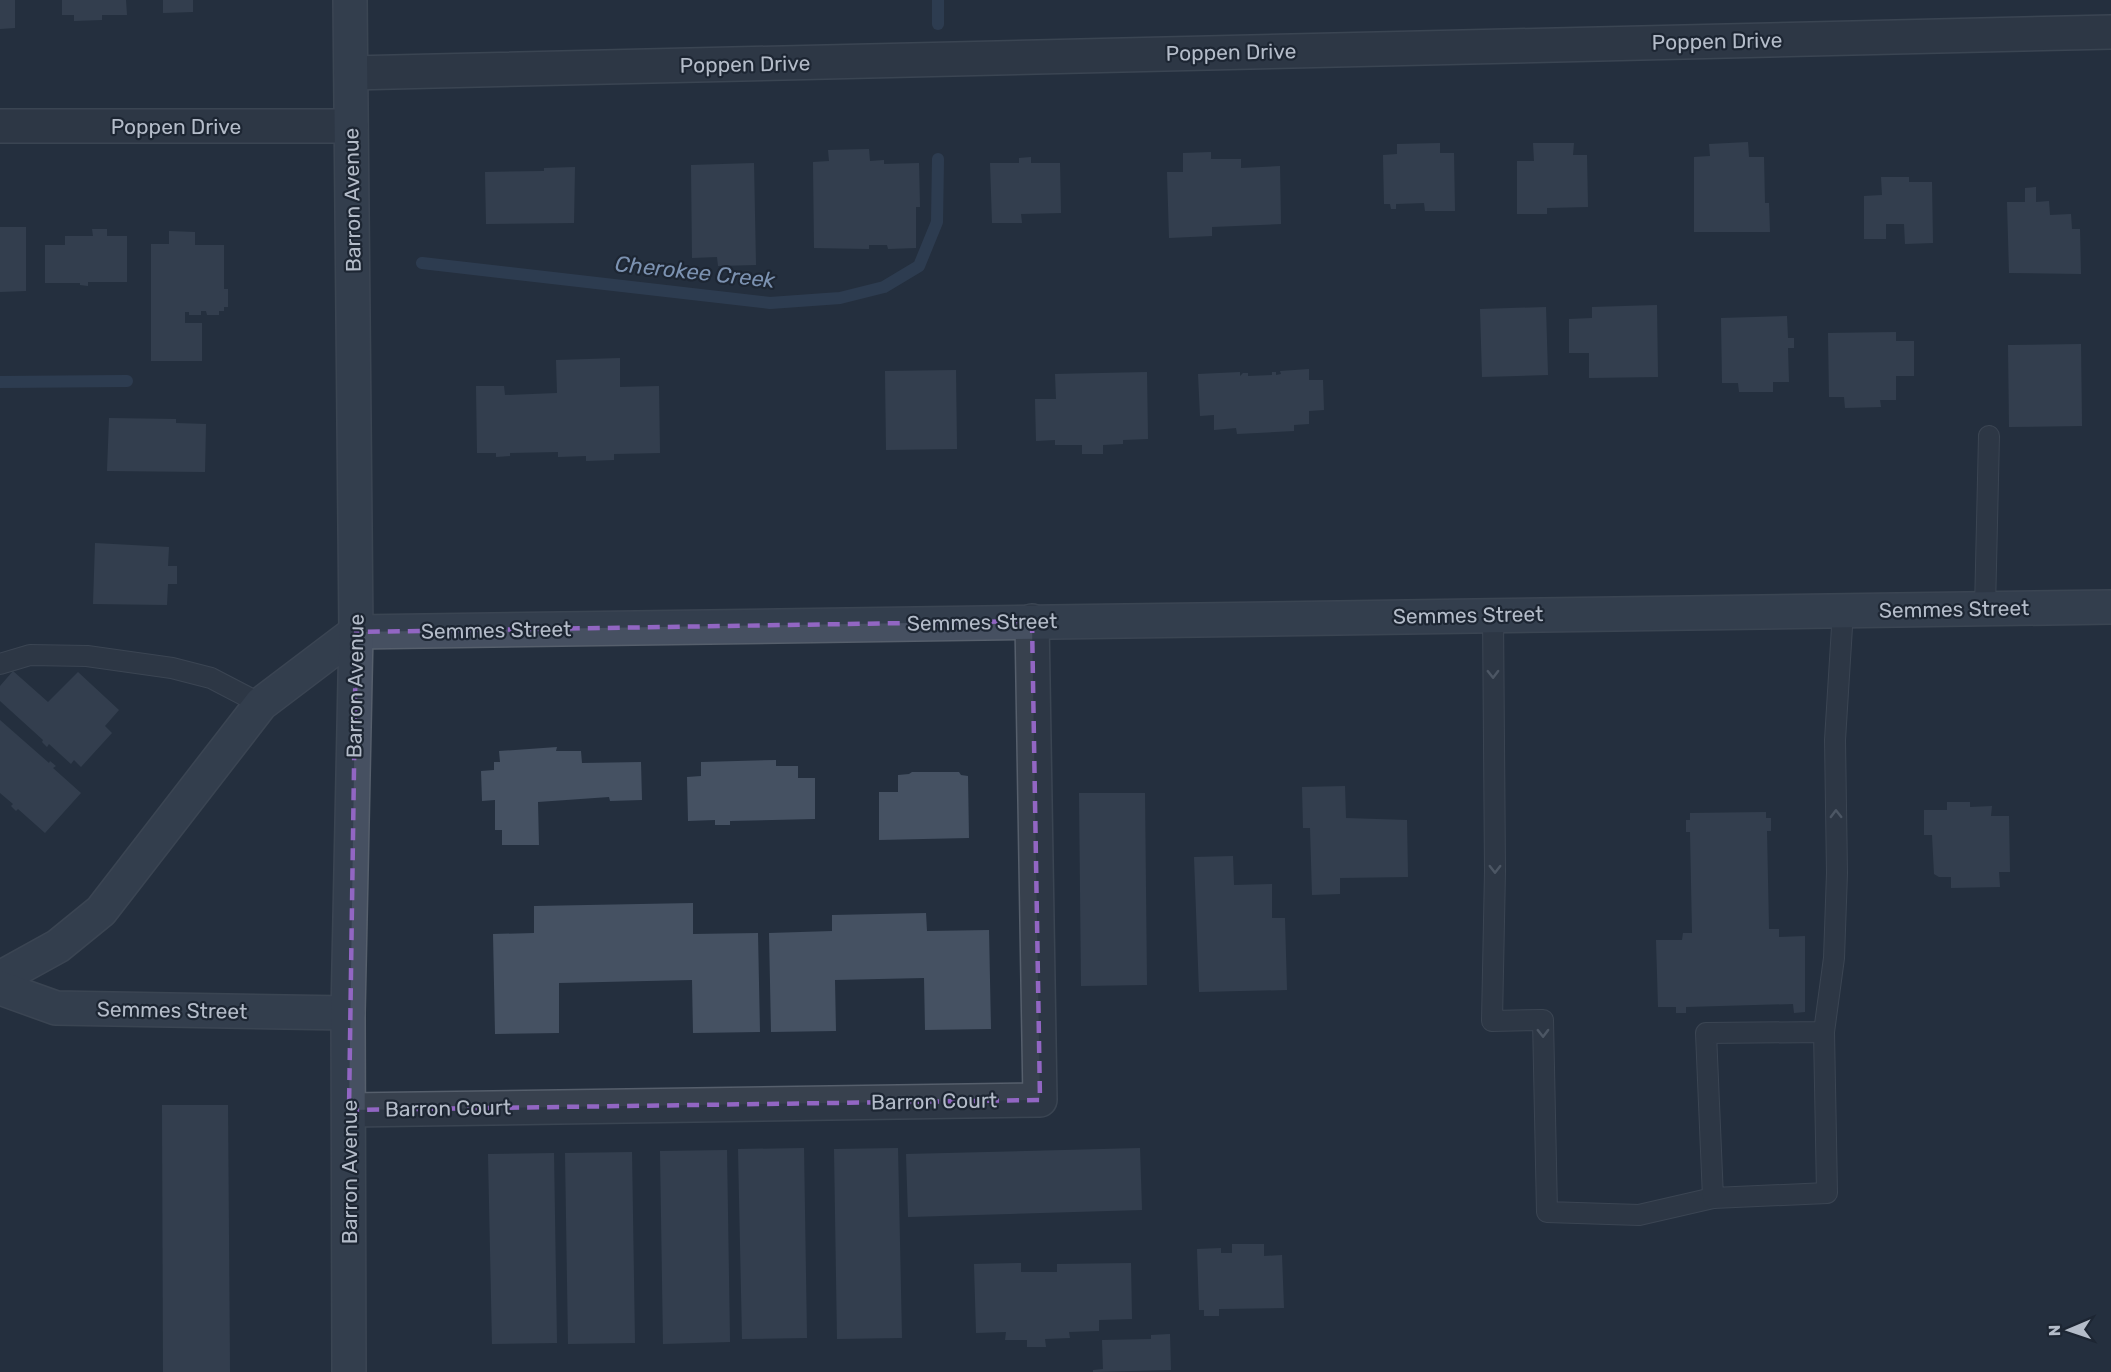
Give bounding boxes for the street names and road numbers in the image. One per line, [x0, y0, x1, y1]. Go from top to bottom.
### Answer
street label: Poppen Drive [1651, 27, 1783, 55]
street label: Poppen Drive [1165, 38, 1297, 66]
street label: Poppen Drive [679, 50, 811, 78]
street label: Poppen Drive [111, 114, 241, 139]
street label: Barron Avenue [338, 128, 366, 272]
street label: Semmes Street [1879, 595, 2029, 623]
street label: Semmes Street [1393, 601, 1543, 629]
street label: Semmes Street [907, 608, 1057, 636]
street label: Barron Avenue [341, 614, 369, 758]
street label: Semmes Street [421, 616, 571, 644]
street label: Semmes Street [97, 996, 247, 1024]
street label: Barron Court [871, 1087, 997, 1115]
street label: Barron Court [385, 1094, 511, 1122]
street label: Barron Avenue [337, 1100, 362, 1244]

